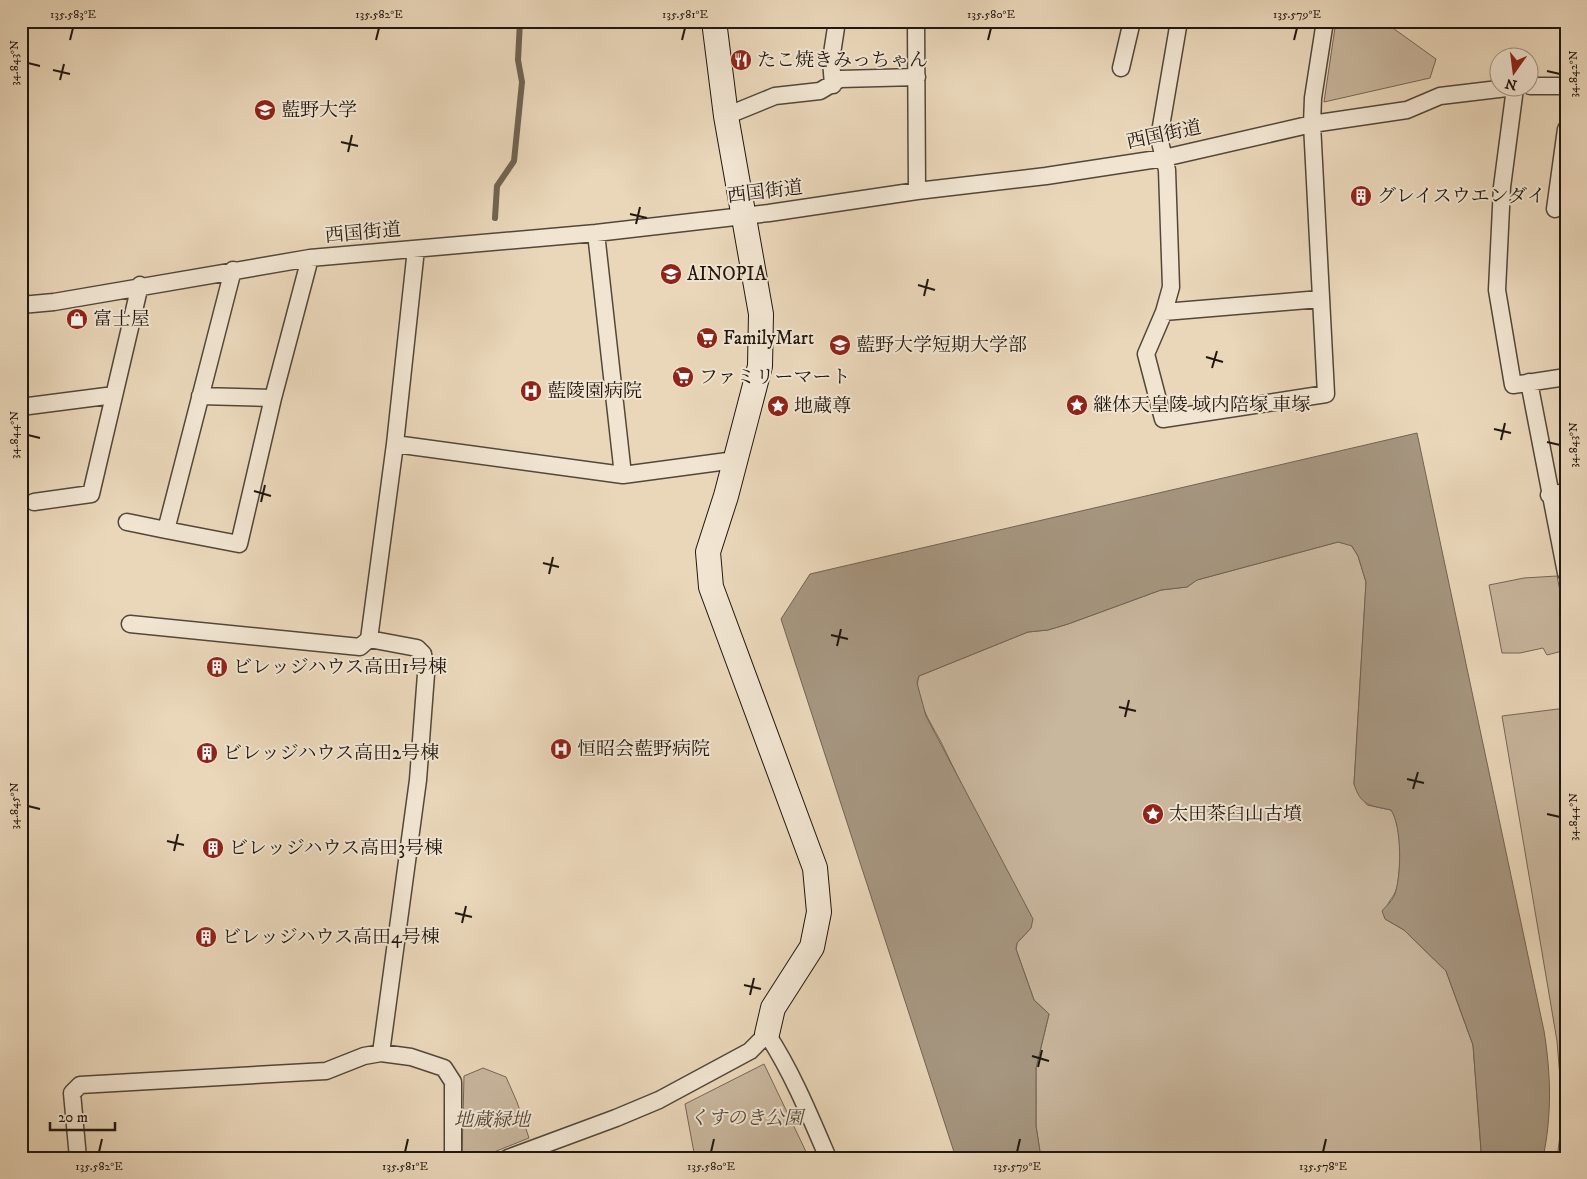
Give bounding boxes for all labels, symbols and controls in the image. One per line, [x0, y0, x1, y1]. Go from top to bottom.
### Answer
text: 135.583°E [50, 7, 96, 22]
text: 135.582°E [355, 7, 403, 22]
text: 135.581°E [662, 7, 708, 22]
text: 135.580°E [967, 7, 1015, 22]
text: 135.579°E [1273, 7, 1321, 22]
text: 34.843°N [7, 40, 22, 86]
restaurant icon: たこ焼きみっちゃん [729, 48, 753, 72]
north arrow [1490, 48, 1540, 98]
place label: たこ焼きみっちゃん [757, 49, 928, 72]
text: 34.842°N [1566, 50, 1581, 98]
text: N [1503, 73, 1519, 94]
school or university icon: 藍野大学 [253, 98, 277, 122]
place label: 藍野大学 [281, 99, 357, 122]
street label: 西国街道 [1124, 116, 1204, 154]
street label: 西国街道 [726, 176, 804, 208]
building icon: グレイスウエンダイ [1349, 184, 1373, 208]
place label: グレイスウエンダイ [1377, 185, 1546, 208]
street label: 西国街道 [324, 218, 402, 248]
school or university icon: AINOPIA [659, 262, 683, 286]
place label: AINOPIA [687, 263, 767, 286]
shop icon: 富士屋 [65, 307, 89, 331]
place label: 富士屋 [93, 308, 150, 331]
supermarket icon: FamilyMart [695, 326, 719, 350]
place label: FamilyMart [723, 327, 814, 350]
school or university icon: 藍野大学短期大学部 [828, 333, 852, 357]
place label: 藍野大学短期大学部 [856, 334, 1027, 357]
supermarket icon: ファミリーマート [671, 365, 695, 389]
place label: ファミリーマート [699, 366, 851, 389]
hospital icon: 藍陵園病院 [519, 379, 543, 403]
place label: 藍陵園病院 [547, 380, 642, 403]
place icon: 継体天皇陵 域内陪塚 車塚 [1065, 393, 1089, 417]
place icon: 地蔵尊 [766, 394, 790, 418]
place label: 継体天皇陵 域内陪塚 車塚 [1093, 394, 1310, 417]
place label: 地蔵尊 [794, 395, 851, 418]
text: 34.844°N [7, 411, 22, 459]
text: 34.843°N [1566, 422, 1581, 468]
building icon: ビレッジハウス高田1号棟 [205, 655, 229, 679]
place label: ビレッジハウス高田1号棟 [233, 656, 447, 679]
hospital icon: 恒昭会藍野病院 [549, 737, 573, 761]
place label: 恒昭会藍野病院 [577, 738, 710, 761]
building icon: ビレッジハウス高田2号棟 [195, 741, 219, 765]
place label: ビレッジハウス高田2号棟 [223, 742, 439, 765]
text: 34.845°N [7, 782, 22, 830]
text: 34.844°N [1566, 793, 1581, 841]
place icon: 太田茶臼山古墳 [1141, 802, 1165, 826]
place label: 太田茶臼山古墳 [1169, 803, 1302, 826]
building icon: ビレッジハウス高田3号棟 [201, 836, 225, 860]
place label: ビレッジハウス高田3号棟 [229, 837, 443, 860]
building icon: ビレッジハウス高田4号棟 [194, 925, 218, 949]
place label: ビレッジハウス高田4号棟 [222, 926, 440, 949]
scale bar [50, 1099, 115, 1131]
park label: くすのき公園 [689, 1107, 806, 1130]
text: 20 m [58, 1108, 88, 1127]
park label: 地蔵緑地 [454, 1109, 532, 1132]
text: 135.582°E [75, 1159, 123, 1174]
text: 135.581°E [382, 1159, 428, 1174]
text: 135.580°E [687, 1159, 735, 1174]
text: 135.579°E [993, 1159, 1041, 1174]
text: 135.578°E [1299, 1159, 1347, 1174]

